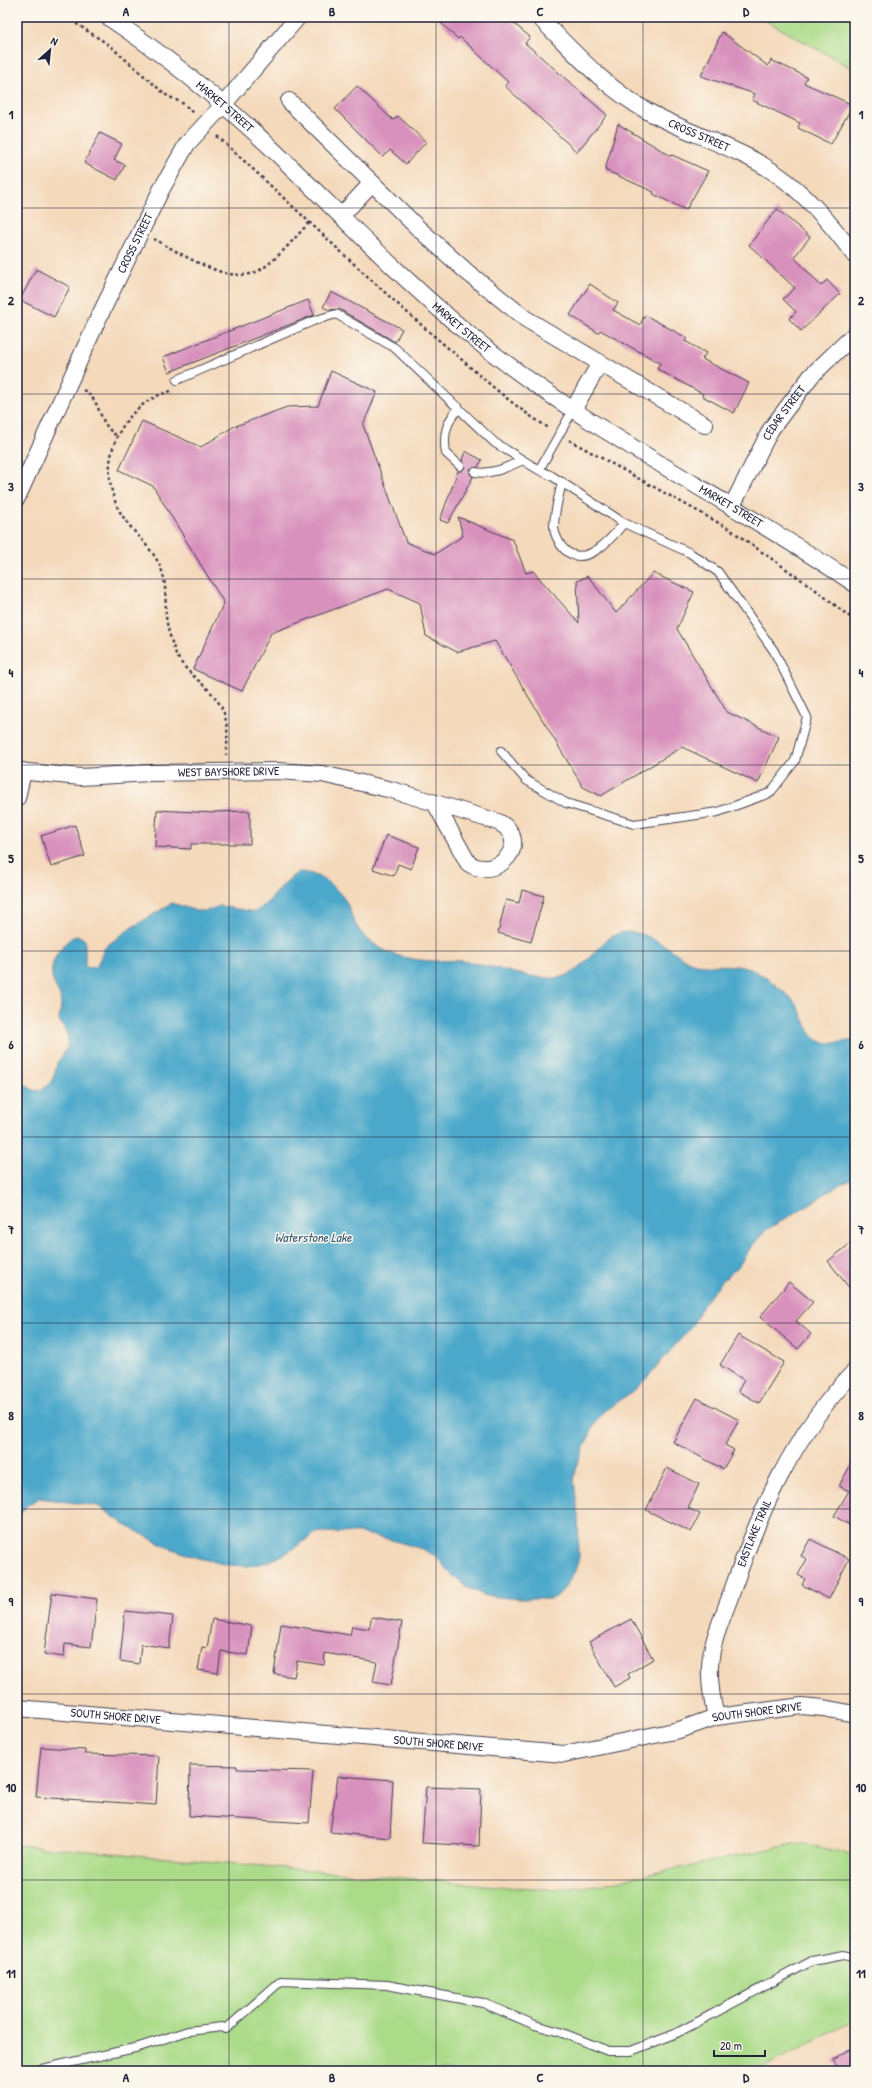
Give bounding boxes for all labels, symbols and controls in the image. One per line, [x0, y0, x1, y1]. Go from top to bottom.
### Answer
text: A [123, 2, 130, 20]
text: B [329, 2, 336, 20]
text: C [536, 2, 544, 20]
text: D [743, 2, 750, 20]
north arrow [30, 30, 70, 70]
text: N [49, 34, 60, 49]
street label: MARKET STREET [192, 76, 258, 136]
text: 1 [9, 105, 14, 123]
text: 1 [859, 105, 864, 123]
street label: CROSS STREET [666, 114, 733, 156]
street label: CROSS STREET [113, 209, 157, 276]
text: 2 [8, 291, 15, 309]
text: 2 [858, 291, 865, 309]
street label: MARKET STREET [429, 298, 495, 357]
street label: CEDAR STREET [758, 381, 810, 443]
text: 3 [8, 477, 14, 495]
text: 3 [858, 477, 864, 495]
street label: MARKET STREET [696, 480, 767, 532]
text: 4 [9, 663, 14, 681]
text: 4 [859, 663, 864, 681]
street label: WEST BAYSHORE DRIVE [178, 762, 280, 781]
text: 5 [8, 849, 14, 867]
text: 5 [858, 849, 864, 867]
text: 6 [8, 1035, 14, 1053]
text: 6 [858, 1035, 864, 1053]
text: 7 [7, 1220, 15, 1238]
text: 7 [857, 1220, 865, 1238]
water label: Waterstone Lake [274, 1228, 352, 1246]
text: 8 [8, 1406, 14, 1424]
text: 8 [858, 1406, 864, 1424]
street label: EASTLAKE TRAIL [732, 1496, 776, 1569]
text: 9 [9, 1592, 14, 1610]
text: 9 [859, 1592, 864, 1610]
street label: SOUTH SHORE DRIVE [709, 1697, 803, 1726]
street label: SOUTH SHORE DRIVE [70, 1704, 162, 1728]
street label: SOUTH SHORE DRIVE [393, 1731, 485, 1755]
text: 10 [6, 1778, 16, 1796]
text: 10 [856, 1778, 866, 1796]
text: 11 [6, 1964, 16, 1982]
text: 11 [856, 1964, 866, 1982]
scale bar [714, 2032, 765, 2058]
text: 20 m [720, 2037, 742, 2054]
text: A [123, 2068, 130, 2086]
text: B [329, 2068, 336, 2086]
text: C [536, 2068, 544, 2086]
text: D [743, 2068, 750, 2086]

